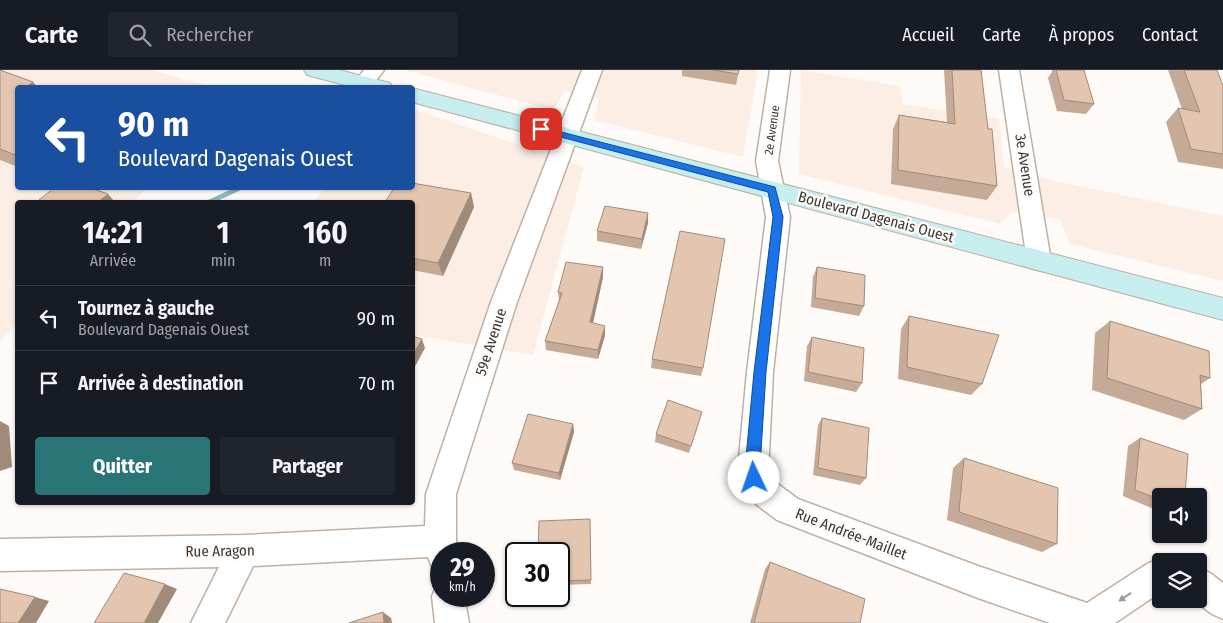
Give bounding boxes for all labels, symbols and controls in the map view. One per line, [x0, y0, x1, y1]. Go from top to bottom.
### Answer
search box [108, 12, 458, 57]
text: Carte [25, 21, 78, 49]
icon: search [126, 21, 154, 49]
text: Rechercher [166, 23, 253, 46]
text: Accueil [902, 24, 954, 46]
text: Carte [982, 24, 1021, 46]
text: À propos [1049, 24, 1114, 46]
text: Contact [1142, 24, 1198, 46]
text: 90 m [118, 103, 189, 145]
street label: 2e Avenue [762, 104, 782, 156]
icon: left [35, 105, 100, 170]
pin [520, 108, 562, 150]
icon: arrive [527, 115, 555, 143]
street label: 3e Avenue [1011, 133, 1039, 197]
text: Boulevard Dagenais Ouest [118, 145, 353, 172]
street label: Boulevard Dagenais Ouest [796, 188, 956, 246]
text: 14:21 [82, 215, 143, 251]
text: 1 [217, 215, 229, 251]
text: 160 [303, 215, 348, 251]
text: Arrivée [90, 251, 136, 270]
text: min [211, 251, 236, 270]
text: m [319, 251, 331, 270]
text: Tournez à gauche [78, 297, 214, 320]
icon: left [35, 304, 63, 332]
street label: 59e Avenue [472, 306, 510, 378]
text: 90 m [357, 307, 395, 330]
text: Boulevard Dagenais Ouest [78, 320, 249, 339]
icon: arrive [35, 369, 63, 397]
text: Arrivée à destination [78, 372, 244, 395]
text: 70 m [359, 372, 395, 395]
button: Quitter [35, 437, 210, 495]
button: Partager [220, 437, 395, 495]
position arrow [727, 451, 779, 503]
map controls [1152, 488, 1207, 608]
button: sound [1152, 488, 1207, 543]
street label: Rue Andrée-Maillet [793, 504, 909, 564]
street label: Rue Aragon [185, 541, 255, 561]
speed limit sign: 30 [505, 542, 570, 607]
text: 29 [450, 553, 475, 583]
button: layers [1152, 553, 1207, 608]
text: km/h [449, 580, 476, 594]
one-way arrow [1119, 592, 1132, 602]

